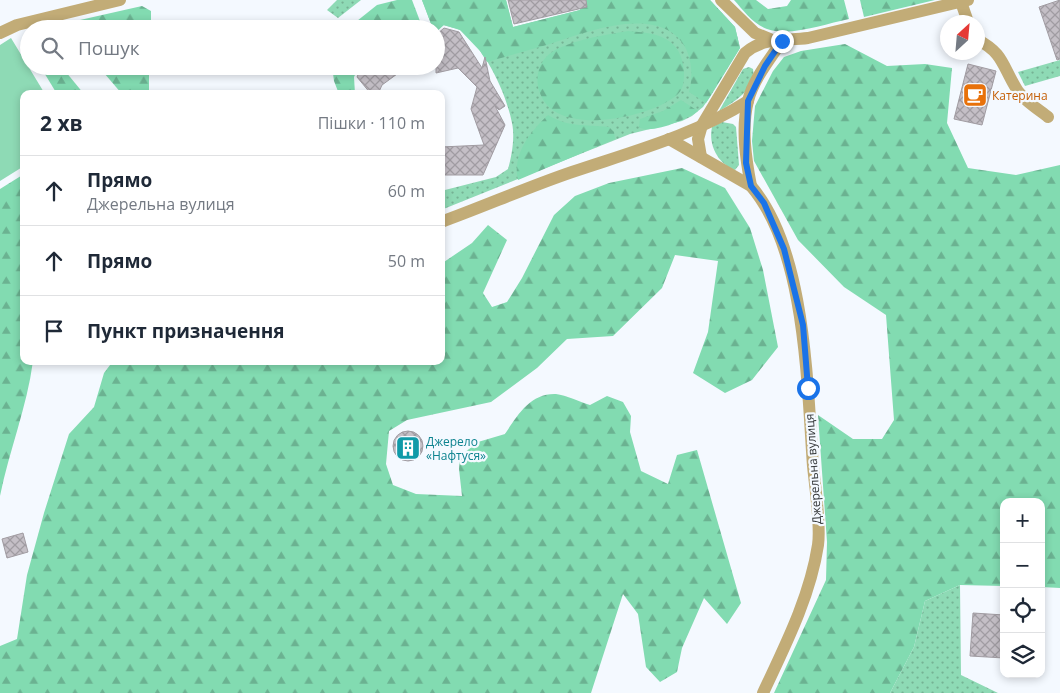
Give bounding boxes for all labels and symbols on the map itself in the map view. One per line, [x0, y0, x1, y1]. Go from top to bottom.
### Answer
north arrow [940, 15, 985, 60]
route end [771, 30, 794, 53]
cafe icon: Катерина [962, 82, 988, 108]
place label: Катерина [992, 87, 1048, 104]
route start [797, 377, 820, 400]
street label: Джерельна вулиця [801, 413, 825, 525]
place label: Джерело «Нафтуся» [426, 433, 486, 464]
building icon: Джерело «Нафтуся» [395, 435, 421, 461]

